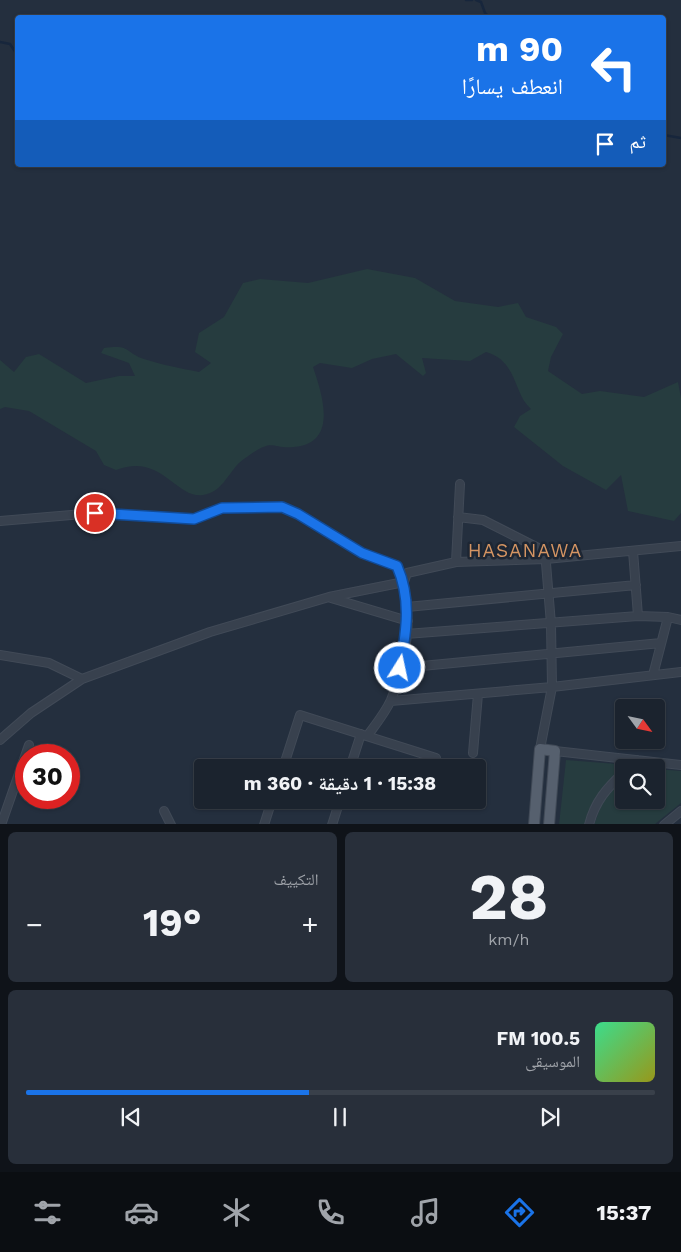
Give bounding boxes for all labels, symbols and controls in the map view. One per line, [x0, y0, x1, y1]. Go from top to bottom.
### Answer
text: 90 m [476, 28, 563, 70]
icon: left [581, 35, 646, 100]
text: انعطف يسارًا [462, 74, 563, 99]
icon: arrive [591, 130, 619, 158]
text: ثم [629, 130, 646, 153]
pin [74, 492, 116, 534]
icon: arrive [81, 499, 109, 527]
district label: HASANAWA [468, 539, 582, 562]
position arrow [373, 641, 425, 693]
north arrow [615, 699, 665, 749]
map controls [615, 699, 665, 809]
speed limit sign: 30 [15, 744, 80, 809]
button: search [615, 759, 665, 809]
text: 15:38 · 1 دقيقة · 360 m [244, 772, 436, 795]
text: 28 [469, 859, 549, 935]
text: التكييف [274, 870, 319, 889]
text: 19° [143, 901, 202, 945]
text: − [26, 908, 43, 941]
text: + [302, 908, 318, 941]
text: km/h [488, 930, 529, 949]
text: 100.5 FM [497, 1027, 580, 1050]
text: الموسيقى [525, 1052, 580, 1071]
icon: previous [117, 1103, 145, 1131]
icon: pause [326, 1103, 354, 1131]
icon: next [536, 1103, 564, 1131]
icon: filters [30, 1195, 65, 1230]
icon: car [124, 1195, 159, 1230]
icon: climate [219, 1195, 254, 1230]
icon: phone [313, 1195, 348, 1230]
icon: music [408, 1195, 443, 1230]
icon: directions [502, 1195, 537, 1230]
text: 15:37 [597, 1200, 651, 1225]

